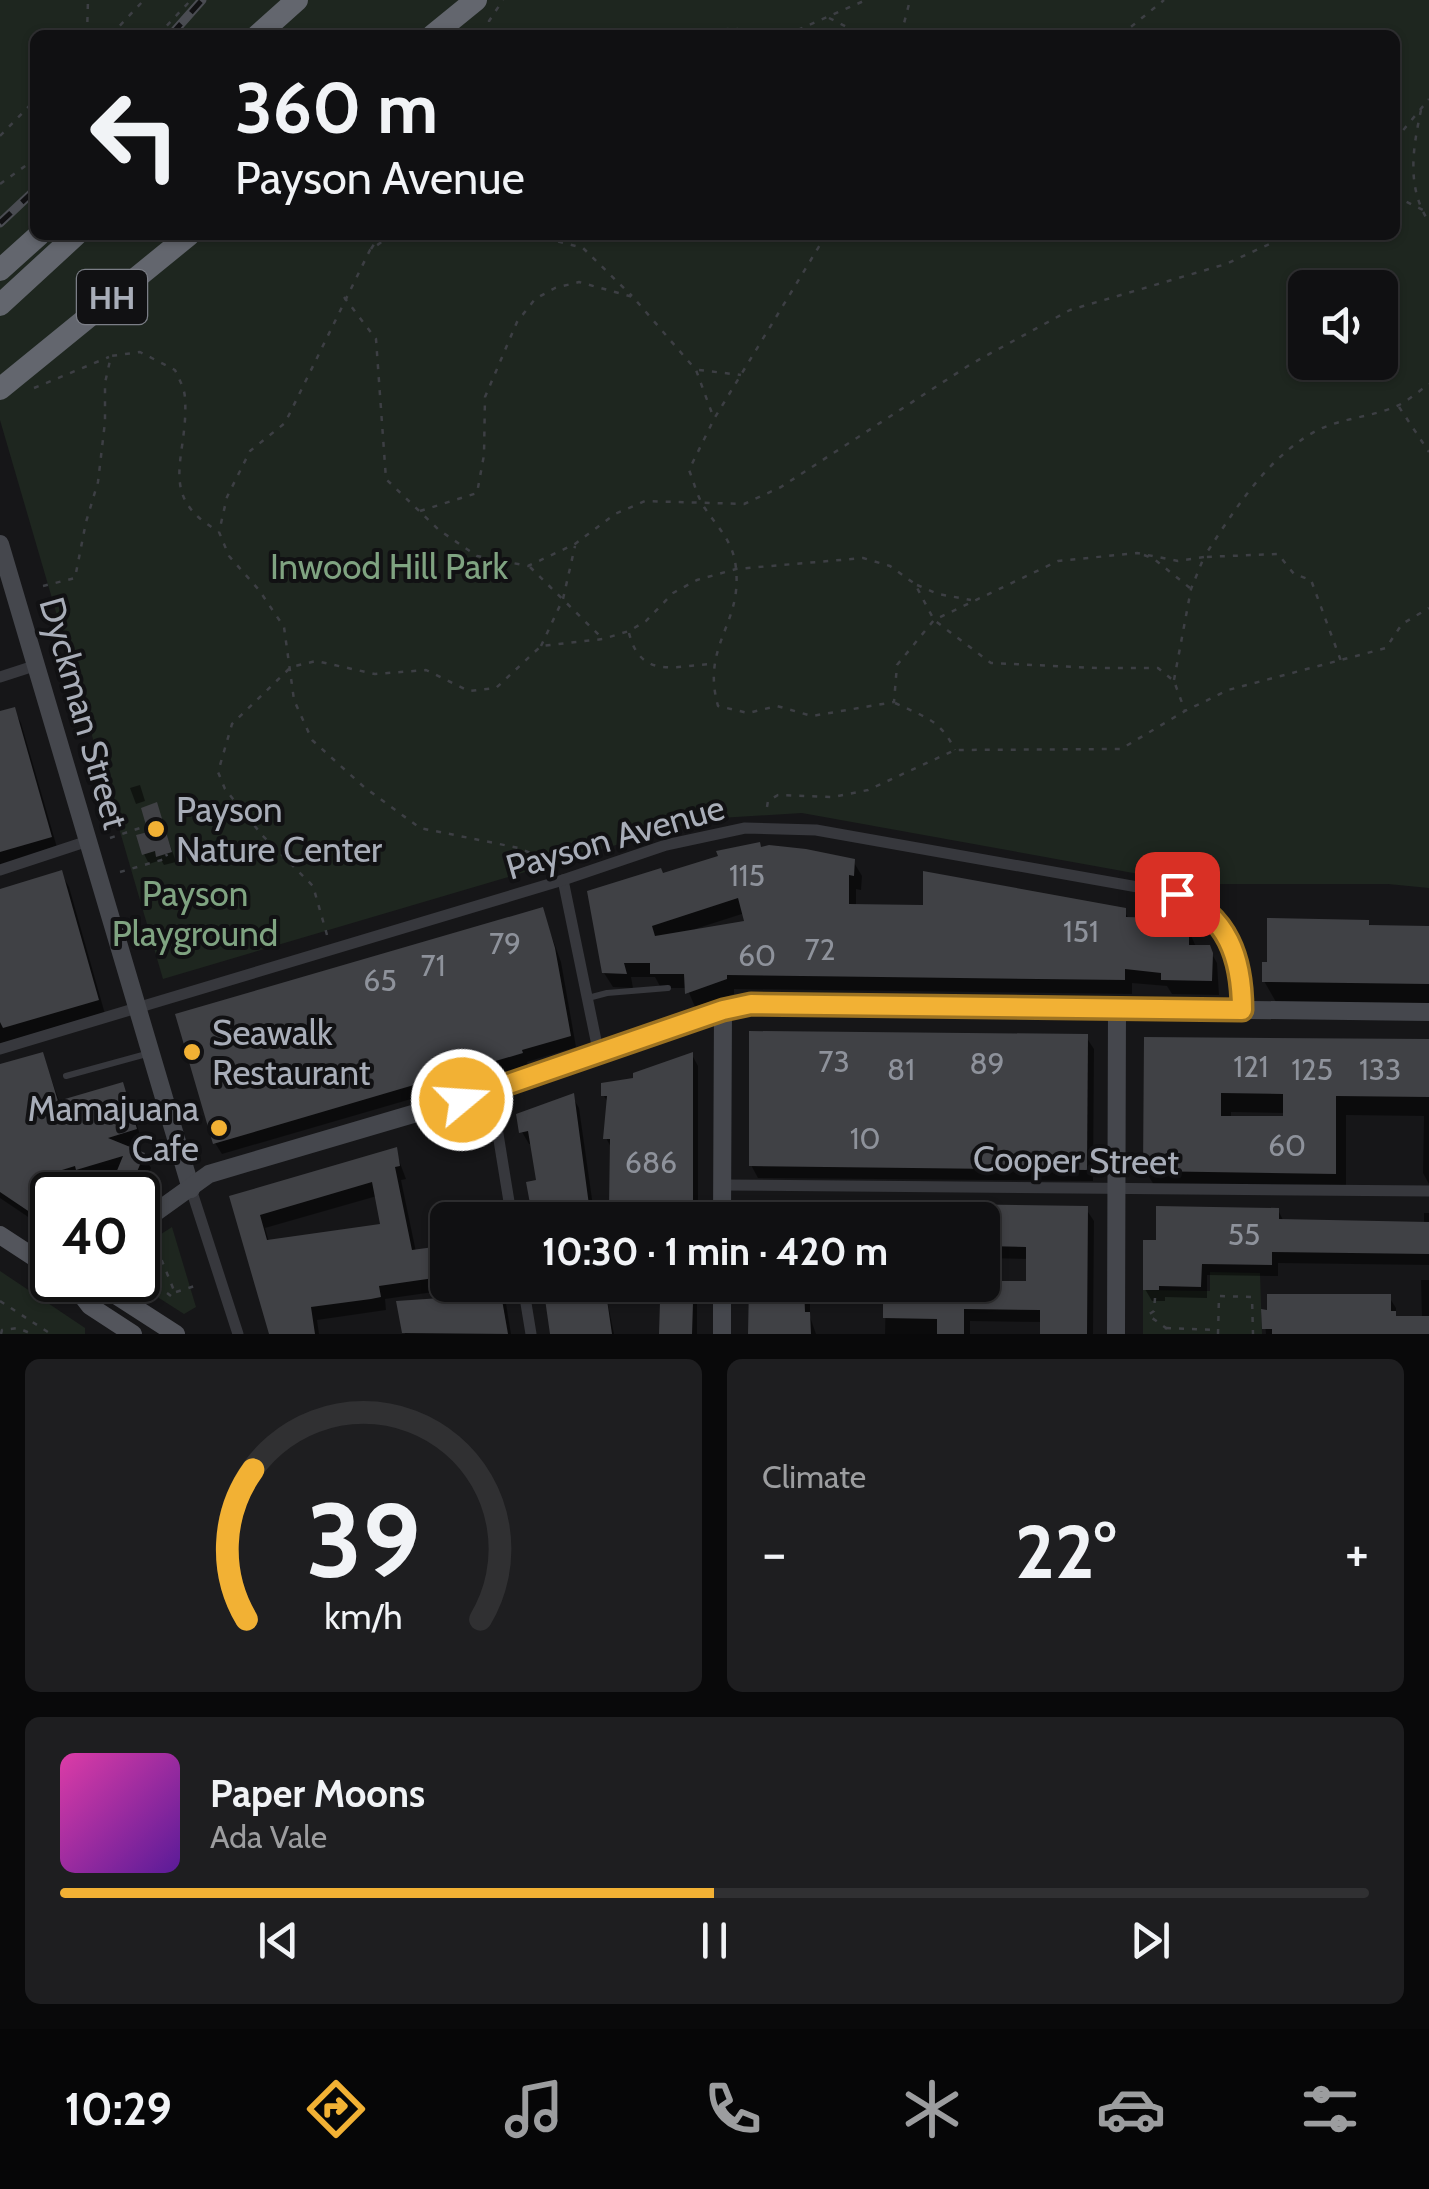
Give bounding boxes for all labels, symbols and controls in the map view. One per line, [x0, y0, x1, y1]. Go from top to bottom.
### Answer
text: 360 m [235, 65, 438, 151]
icon: left [70, 70, 200, 200]
text: Payson Avenue [235, 151, 525, 205]
road number: HH [77, 270, 147, 324]
map controls [1288, 270, 1398, 380]
button: sound [1288, 270, 1398, 380]
park label: Inwood Hill Park [270, 545, 508, 588]
street label: Dyckman Street [30, 592, 138, 834]
street label: Payson Avenue [501, 785, 729, 889]
place label: Payson Nature Center [176, 788, 382, 871]
marker: Payson Nature Center [145, 818, 167, 840]
pin [1135, 852, 1220, 937]
house number: 115 [729, 857, 765, 894]
icon: arrive [1150, 867, 1205, 922]
park label: Payson Playground [112, 872, 278, 955]
house number: 151 [1063, 913, 1099, 950]
house number: 79 [489, 925, 521, 962]
house number: 72 [805, 931, 835, 968]
house number: 60 [738, 937, 776, 974]
house number: 71 [421, 947, 445, 984]
house number: 65 [363, 962, 397, 999]
place label: Seawalk Restaurant [212, 1011, 371, 1094]
marker: Seawalk Restaurant [181, 1041, 203, 1063]
house number: 73 [818, 1043, 850, 1080]
house number: 89 [969, 1045, 1005, 1082]
position arrow [410, 1048, 514, 1152]
house number: 121 [1233, 1048, 1269, 1085]
house number: 81 [887, 1051, 915, 1088]
house number: 125 [1291, 1051, 1333, 1088]
house number: 133 [1359, 1051, 1401, 1088]
place label: Mamajuana Cafe [28, 1087, 199, 1170]
marker: Mamajuana Cafe [208, 1117, 230, 1139]
house number: 10 [850, 1120, 880, 1157]
house number: 60 [1268, 1127, 1306, 1164]
street label: Cooper Street [973, 1137, 1179, 1183]
house number: 686 [625, 1144, 677, 1181]
speed limit sign: 40 [30, 1172, 160, 1302]
house number: 55 [1228, 1216, 1260, 1253]
text: 10:30 · 1 min · 420 m [542, 1228, 888, 1275]
text: Climate [762, 1457, 866, 1496]
text: 39 [306, 1477, 421, 1603]
text: 22° [1015, 1506, 1116, 1597]
text: − [762, 1519, 786, 1586]
text: + [1345, 1519, 1369, 1586]
text: km/h [324, 1595, 403, 1638]
text: Paper Moons [210, 1770, 425, 1817]
text: Ada Vale [210, 1817, 327, 1856]
icon: previous [251, 1913, 306, 1968]
icon: pause [687, 1913, 742, 1968]
icon: next [1123, 1913, 1178, 1968]
icon: directions [301, 2074, 371, 2144]
icon: music [499, 2074, 569, 2144]
icon: phone [698, 2074, 768, 2144]
icon: climate [897, 2074, 967, 2144]
icon: car [1096, 2074, 1166, 2144]
icon: filters [1295, 2074, 1365, 2144]
text: 10:29 [64, 2082, 172, 2136]

